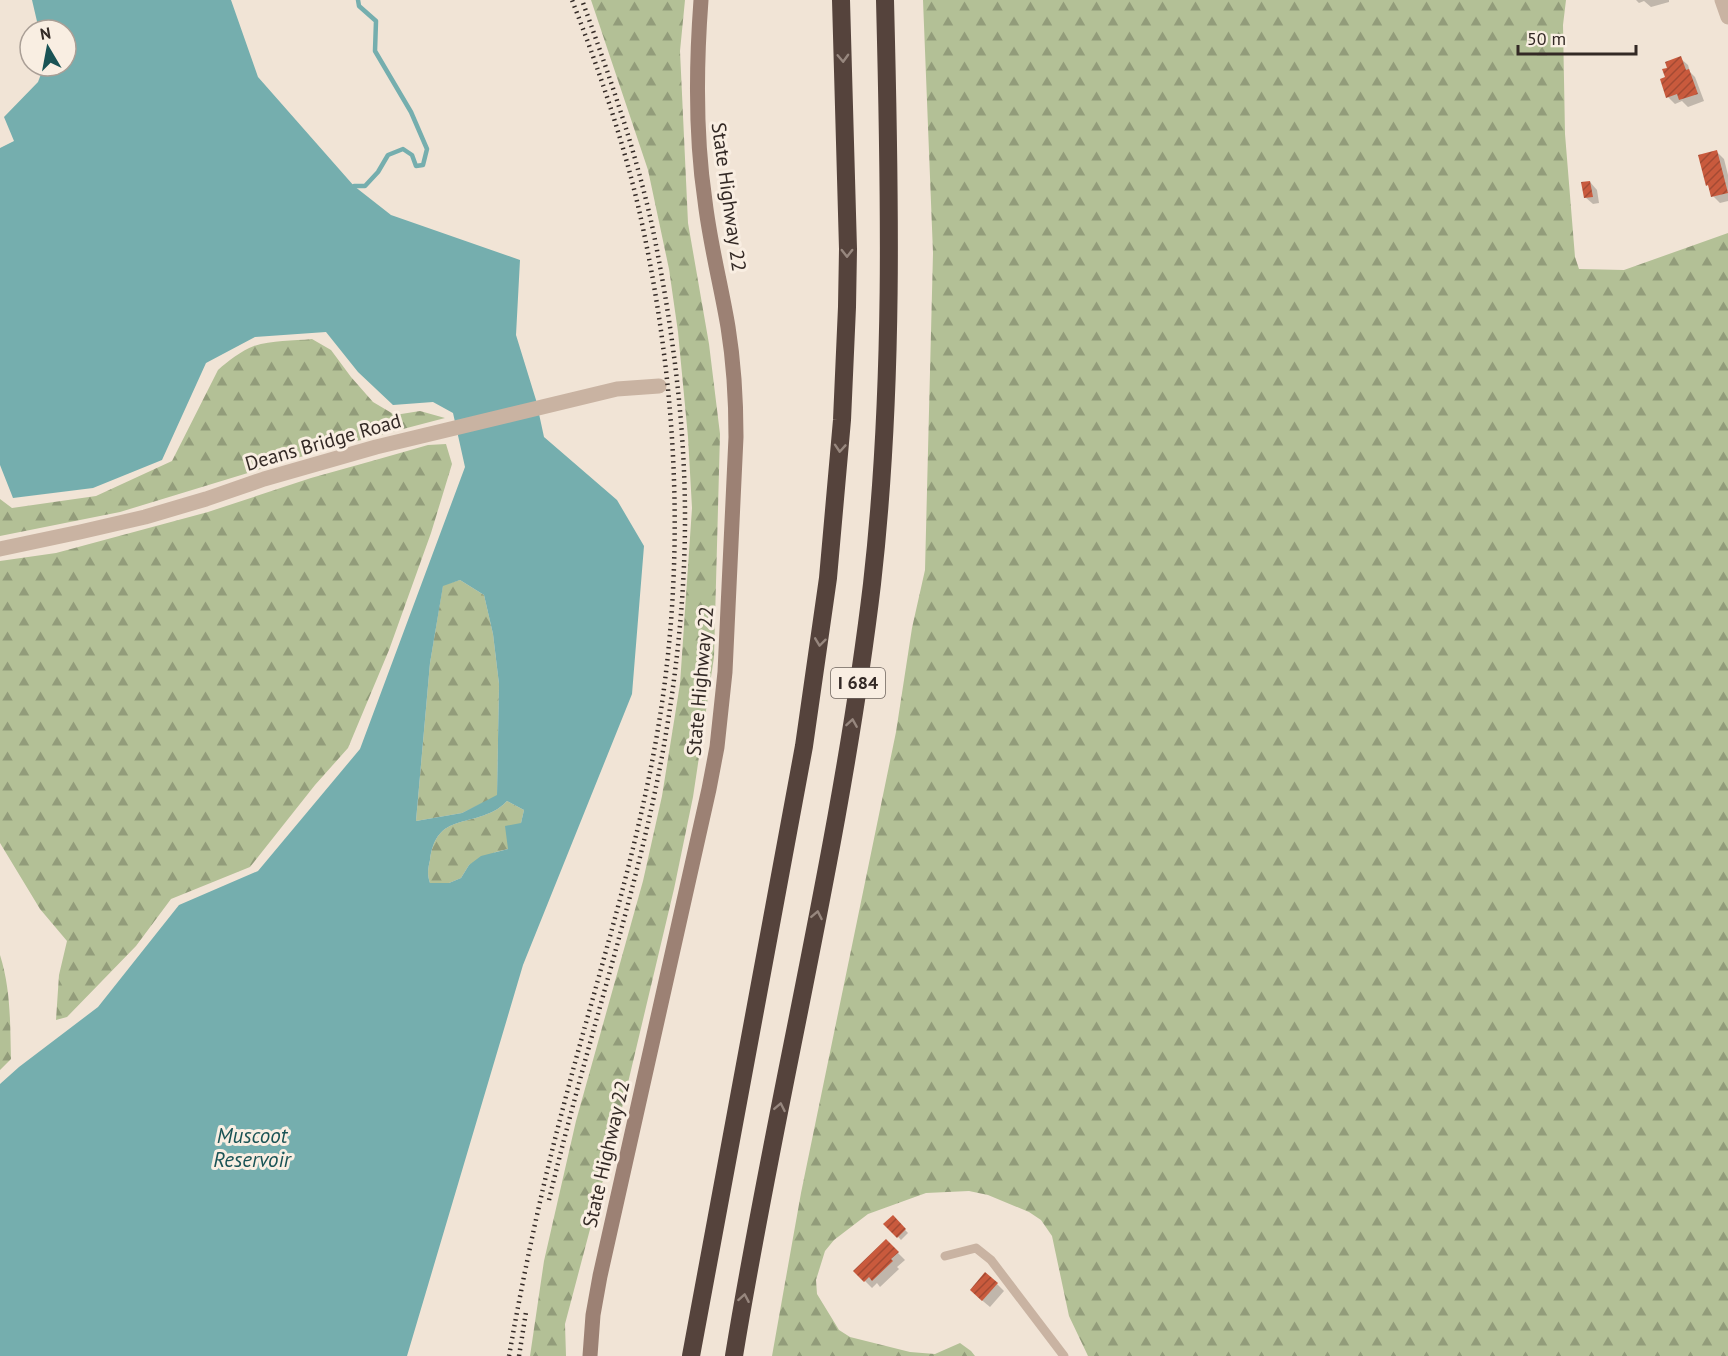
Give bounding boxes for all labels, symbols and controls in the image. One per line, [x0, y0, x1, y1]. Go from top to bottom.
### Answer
north arrow [18, 18, 78, 78]
scale bar [1518, 18, 1636, 56]
text: N [38, 22, 52, 44]
text: 50 m [1527, 27, 1566, 50]
one-way arrow [836, 54, 849, 63]
street label: State Highway 22 [706, 121, 752, 273]
one-way arrow [841, 249, 853, 258]
street label: Deans Bridge Road [242, 407, 404, 477]
one-way arrow [833, 444, 846, 453]
street label: State Highway 22 [681, 605, 719, 757]
one-way arrow [814, 638, 827, 647]
road number: I 684 [831, 668, 885, 698]
one-way arrow [845, 719, 858, 729]
one-way arrow [810, 911, 823, 921]
street label: State Highway 22 [576, 1078, 636, 1230]
one-way arrow [773, 1102, 786, 1112]
water label: Muscoot Reservoir [213, 1122, 293, 1173]
one-way arrow [737, 1294, 749, 1303]

